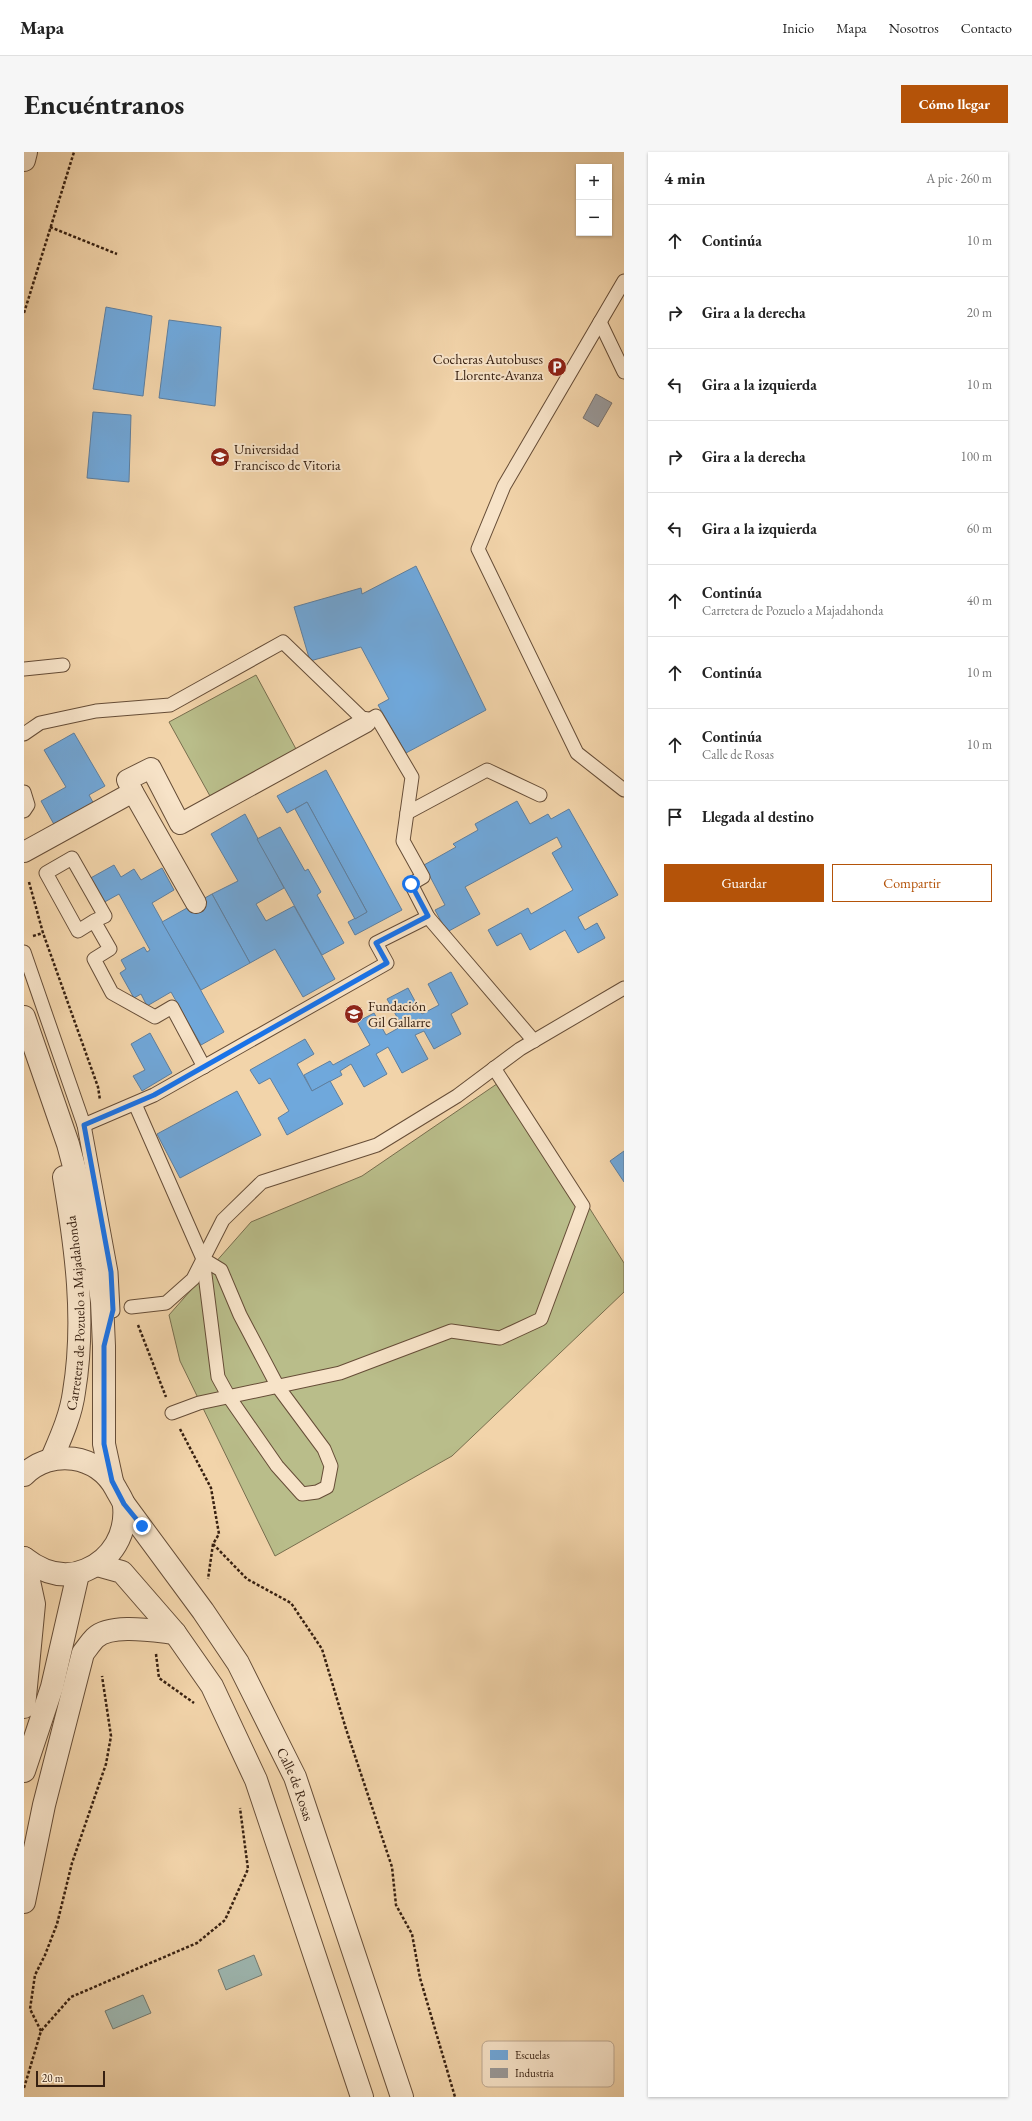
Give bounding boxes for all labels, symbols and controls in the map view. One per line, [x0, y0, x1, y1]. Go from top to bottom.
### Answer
text: Mapa [20, 15, 64, 40]
text: Inicio [783, 19, 814, 37]
text: Mapa [836, 19, 867, 37]
text: Nosotros [889, 19, 939, 37]
text: Contacto [961, 19, 1012, 37]
button: Cómo llegar [901, 85, 1008, 123]
text: Encuéntranos [24, 86, 184, 122]
map controls [576, 164, 612, 236]
button: + [576, 164, 612, 200]
text: 4 min [664, 167, 705, 189]
text: A pie · 260 m [926, 170, 992, 187]
button: − [576, 200, 612, 236]
icon: ahead [664, 230, 686, 252]
text: Continúa [702, 231, 762, 250]
text: 10 m [967, 232, 992, 249]
icon: right [664, 302, 686, 324]
text: Gira a la derecha [702, 303, 806, 322]
text: 20 m [967, 304, 992, 321]
place label: Cocheras Autobuses Llorente-Avanza [433, 350, 543, 384]
parking icon: Cocheras Autobuses Llorente-Avanza [546, 356, 568, 378]
icon: left [664, 374, 686, 396]
text: Gira a la izquierda [702, 375, 817, 394]
text: 10 m [967, 376, 992, 393]
place label: Universidad Francisco de Vitoria [234, 440, 341, 474]
school or university icon: Universidad Francisco de Vitoria [209, 446, 231, 468]
icon: right [664, 446, 686, 468]
text: Gira a la derecha [702, 447, 806, 466]
text: 100 m [961, 448, 992, 465]
icon: left [664, 518, 686, 540]
text: Gira a la izquierda [702, 519, 817, 538]
text: 60 m [967, 520, 992, 537]
text: Continúa [702, 583, 762, 602]
icon: ahead [664, 590, 686, 612]
text: 40 m [967, 592, 992, 609]
text: Carretera de Pozuelo a Majadahonda [702, 602, 883, 619]
icon: ahead [664, 662, 686, 684]
text: Continúa [702, 663, 762, 682]
text: 10 m [967, 664, 992, 681]
text: Continúa [702, 727, 762, 746]
icon: ahead [664, 734, 686, 756]
text: 10 m [967, 736, 992, 753]
text: Calle de Rosas [702, 746, 774, 763]
icon: arrive [664, 806, 686, 828]
text: Llegada al destino [702, 807, 814, 826]
button: Guardar [664, 864, 824, 902]
button: Compartir [832, 864, 992, 902]
route start [402, 875, 420, 893]
place label: Fundación Gil Gallarre [368, 997, 431, 1031]
school or university icon: Fundación Gil Gallarre [343, 1003, 365, 1025]
street label: Carretera de Pozuelo a Majadahonda [61, 1214, 88, 1412]
route end [133, 1517, 151, 1535]
street label: Calle de Rosas [273, 1744, 318, 1824]
legend [482, 2041, 614, 2087]
text: Escuelas [515, 2048, 550, 2062]
text: Industria [515, 2066, 554, 2080]
scale bar [36, 2069, 105, 2088]
text: 20 m [42, 2071, 63, 2085]

